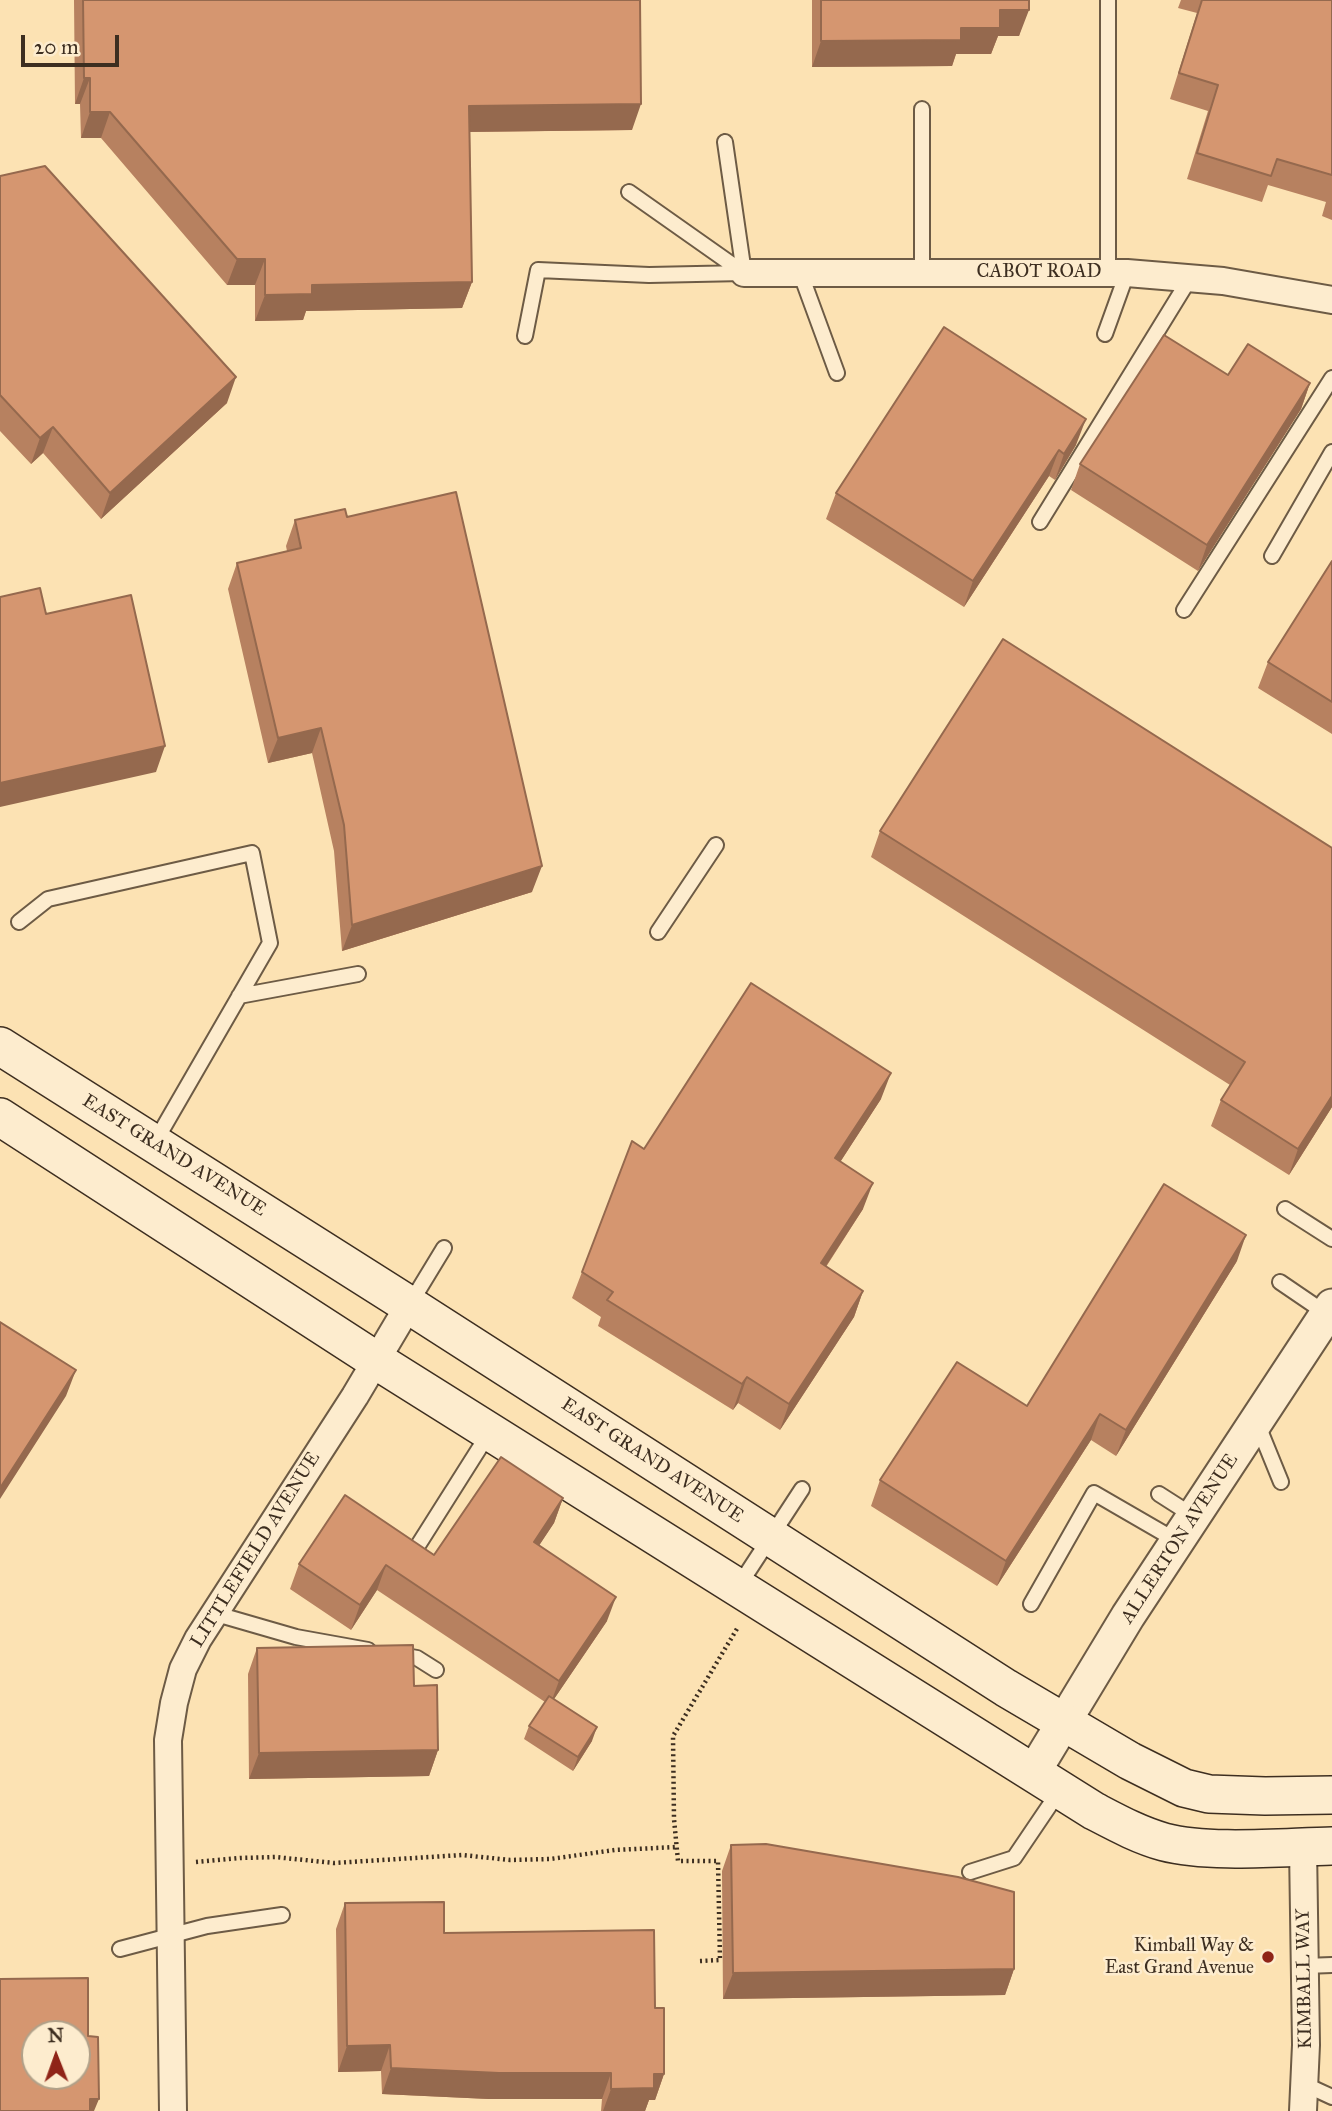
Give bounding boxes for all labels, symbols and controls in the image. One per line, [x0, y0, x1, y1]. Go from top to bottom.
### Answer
scale bar [24, 21, 122, 65]
text: 20 m [34, 34, 79, 60]
street label: CABOT ROAD [977, 261, 1101, 283]
street label: EAST GRAND AVENUE [78, 1090, 270, 1222]
street label: EAST GRAND AVENUE [557, 1394, 747, 1528]
street label: LITTLEFIELD AVENUE [186, 1448, 326, 1652]
street label: ALLERTON AVENUE [1117, 1450, 1243, 1628]
street label: KIMBALL WAY [1292, 1909, 1318, 2049]
place label: Kimball Way & East Grand Avenue [1105, 1935, 1254, 1979]
marker: Kimball Way & East Grand Avenue [1260, 1949, 1276, 1965]
north arrow [21, 2020, 91, 2090]
text: N [47, 2024, 64, 2047]

